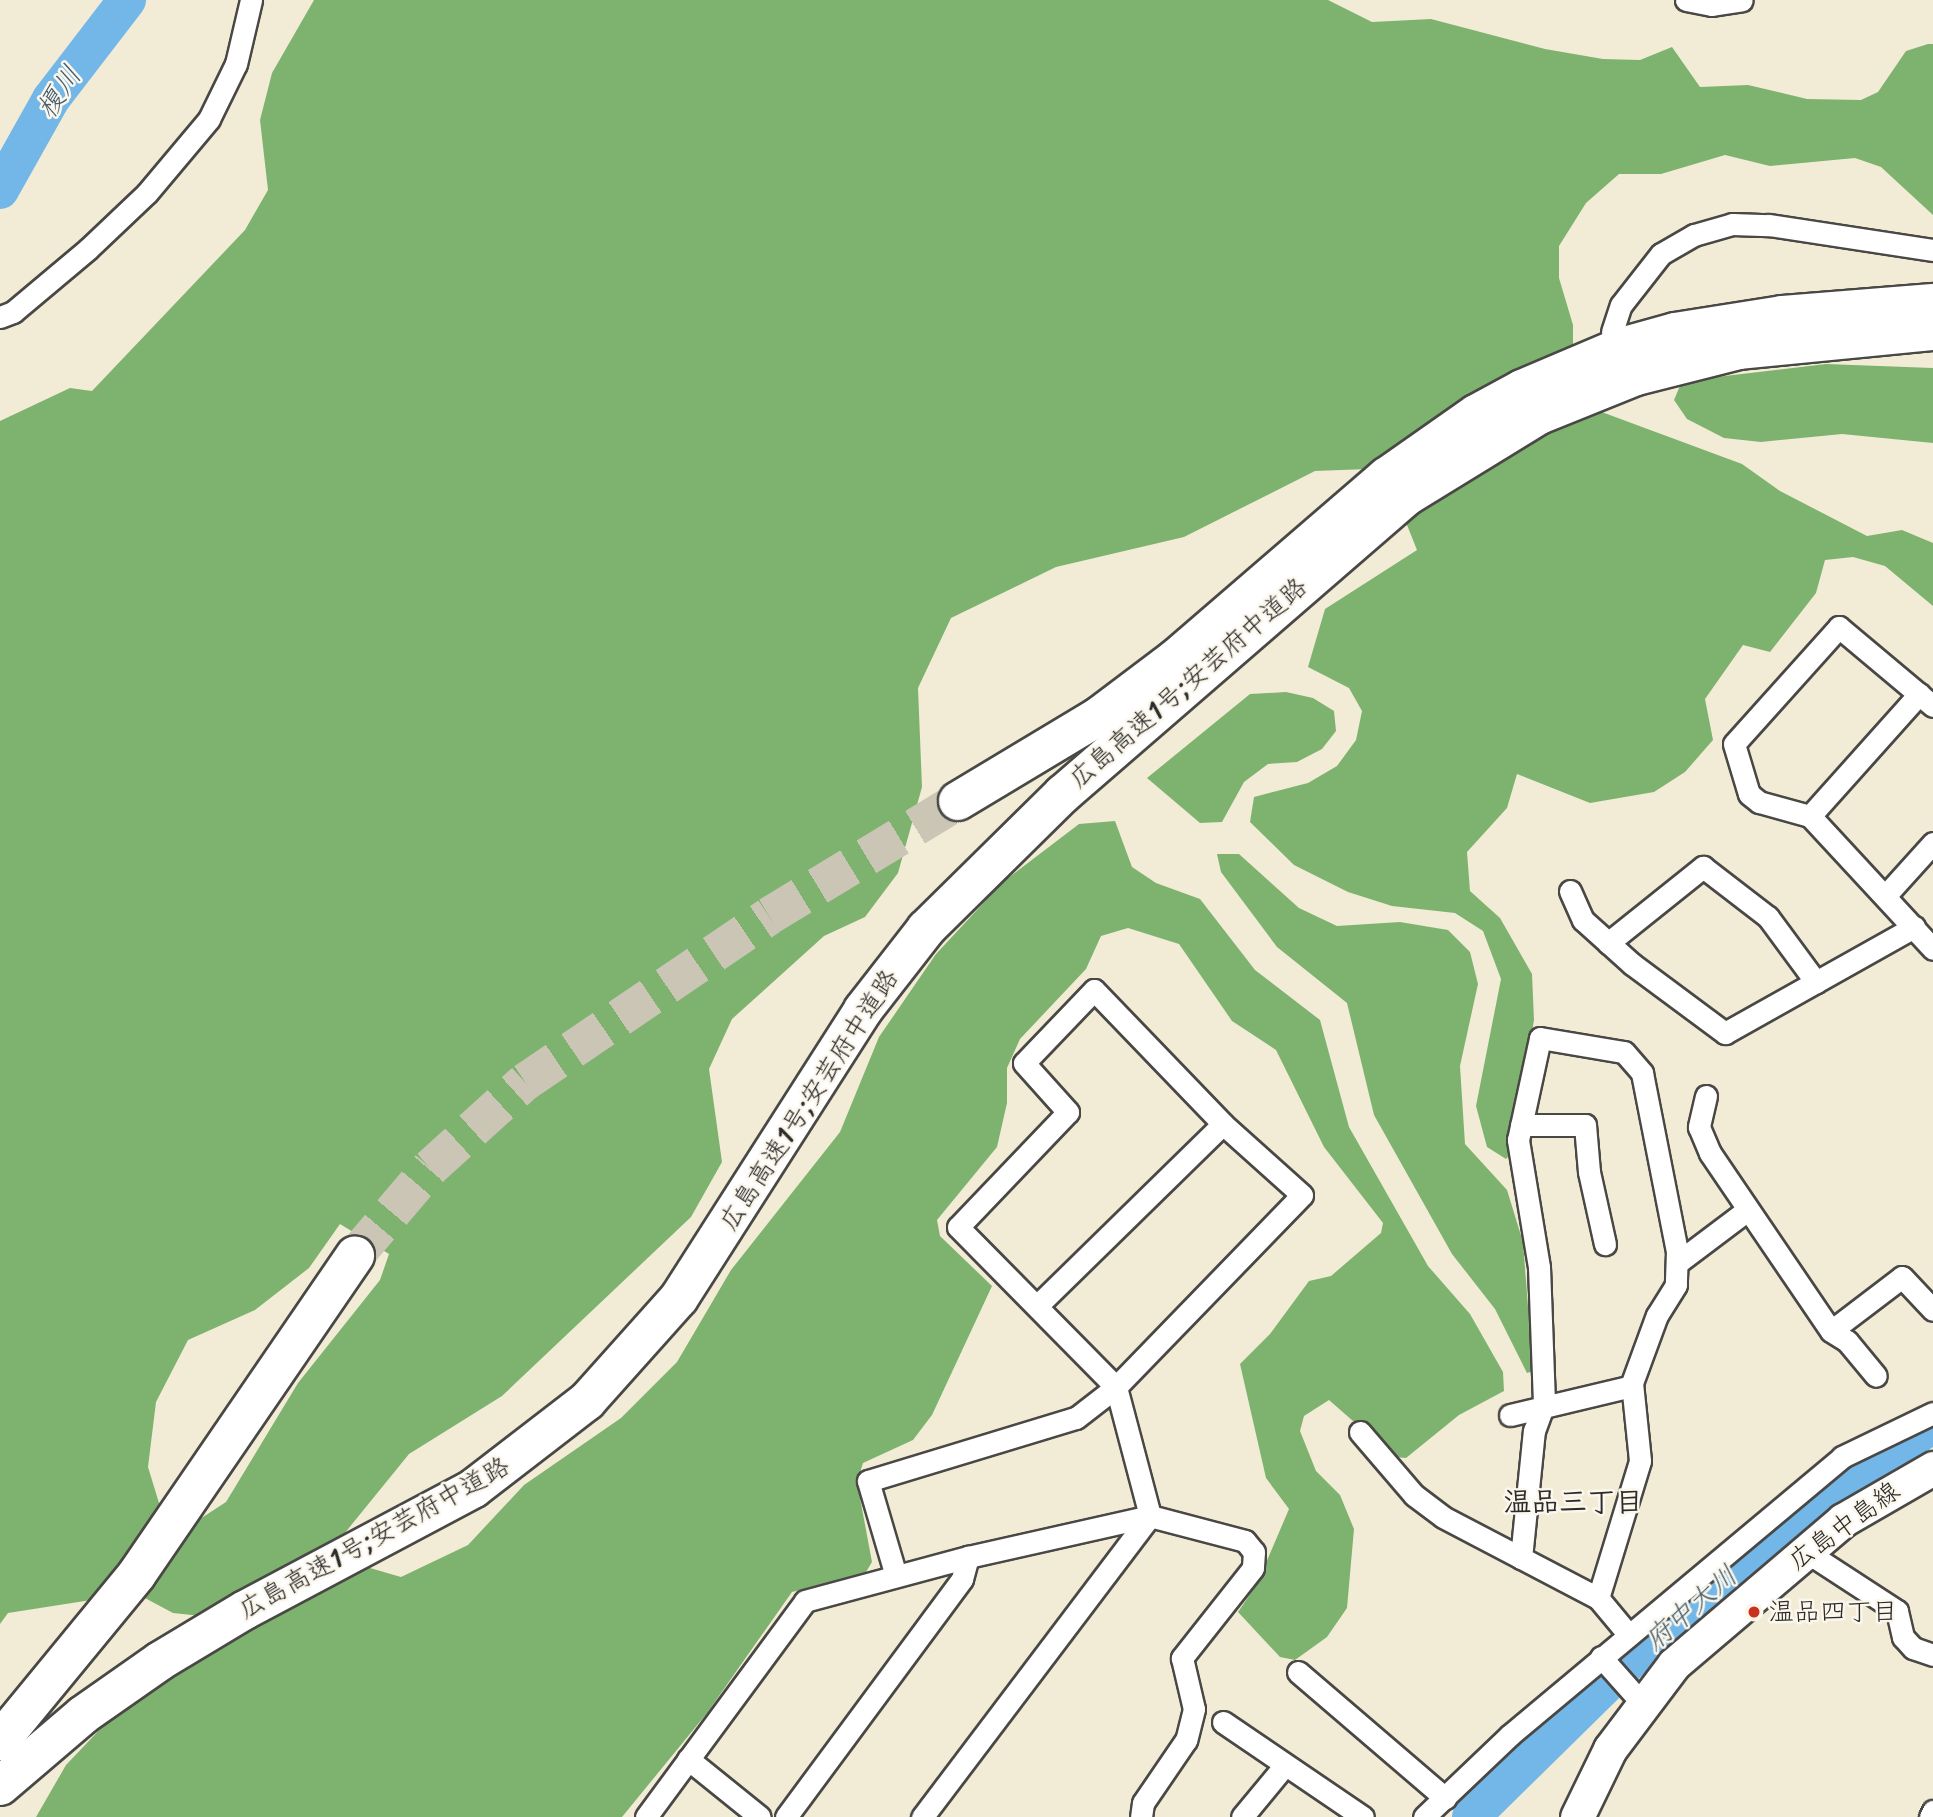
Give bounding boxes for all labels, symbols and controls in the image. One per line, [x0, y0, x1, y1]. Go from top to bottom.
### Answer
water label: 榎川 [29, 59, 89, 125]
street label: 広島高速1号;安芸府中道路 [1063, 571, 1313, 795]
street label: 広島高速1号;安芸府中道路 [713, 964, 905, 1236]
street label: 広島高速1号;安芸府中道路 [233, 1450, 515, 1626]
street label: 広島中島線 [1782, 1475, 1906, 1577]
district label: 温品三丁目 [1503, 1485, 1643, 1519]
water label: 府中大川 [1638, 1559, 1744, 1657]
place label: 温品四丁目 [1768, 1596, 1898, 1628]
marker: 温品四丁目 [1746, 1604, 1762, 1620]

